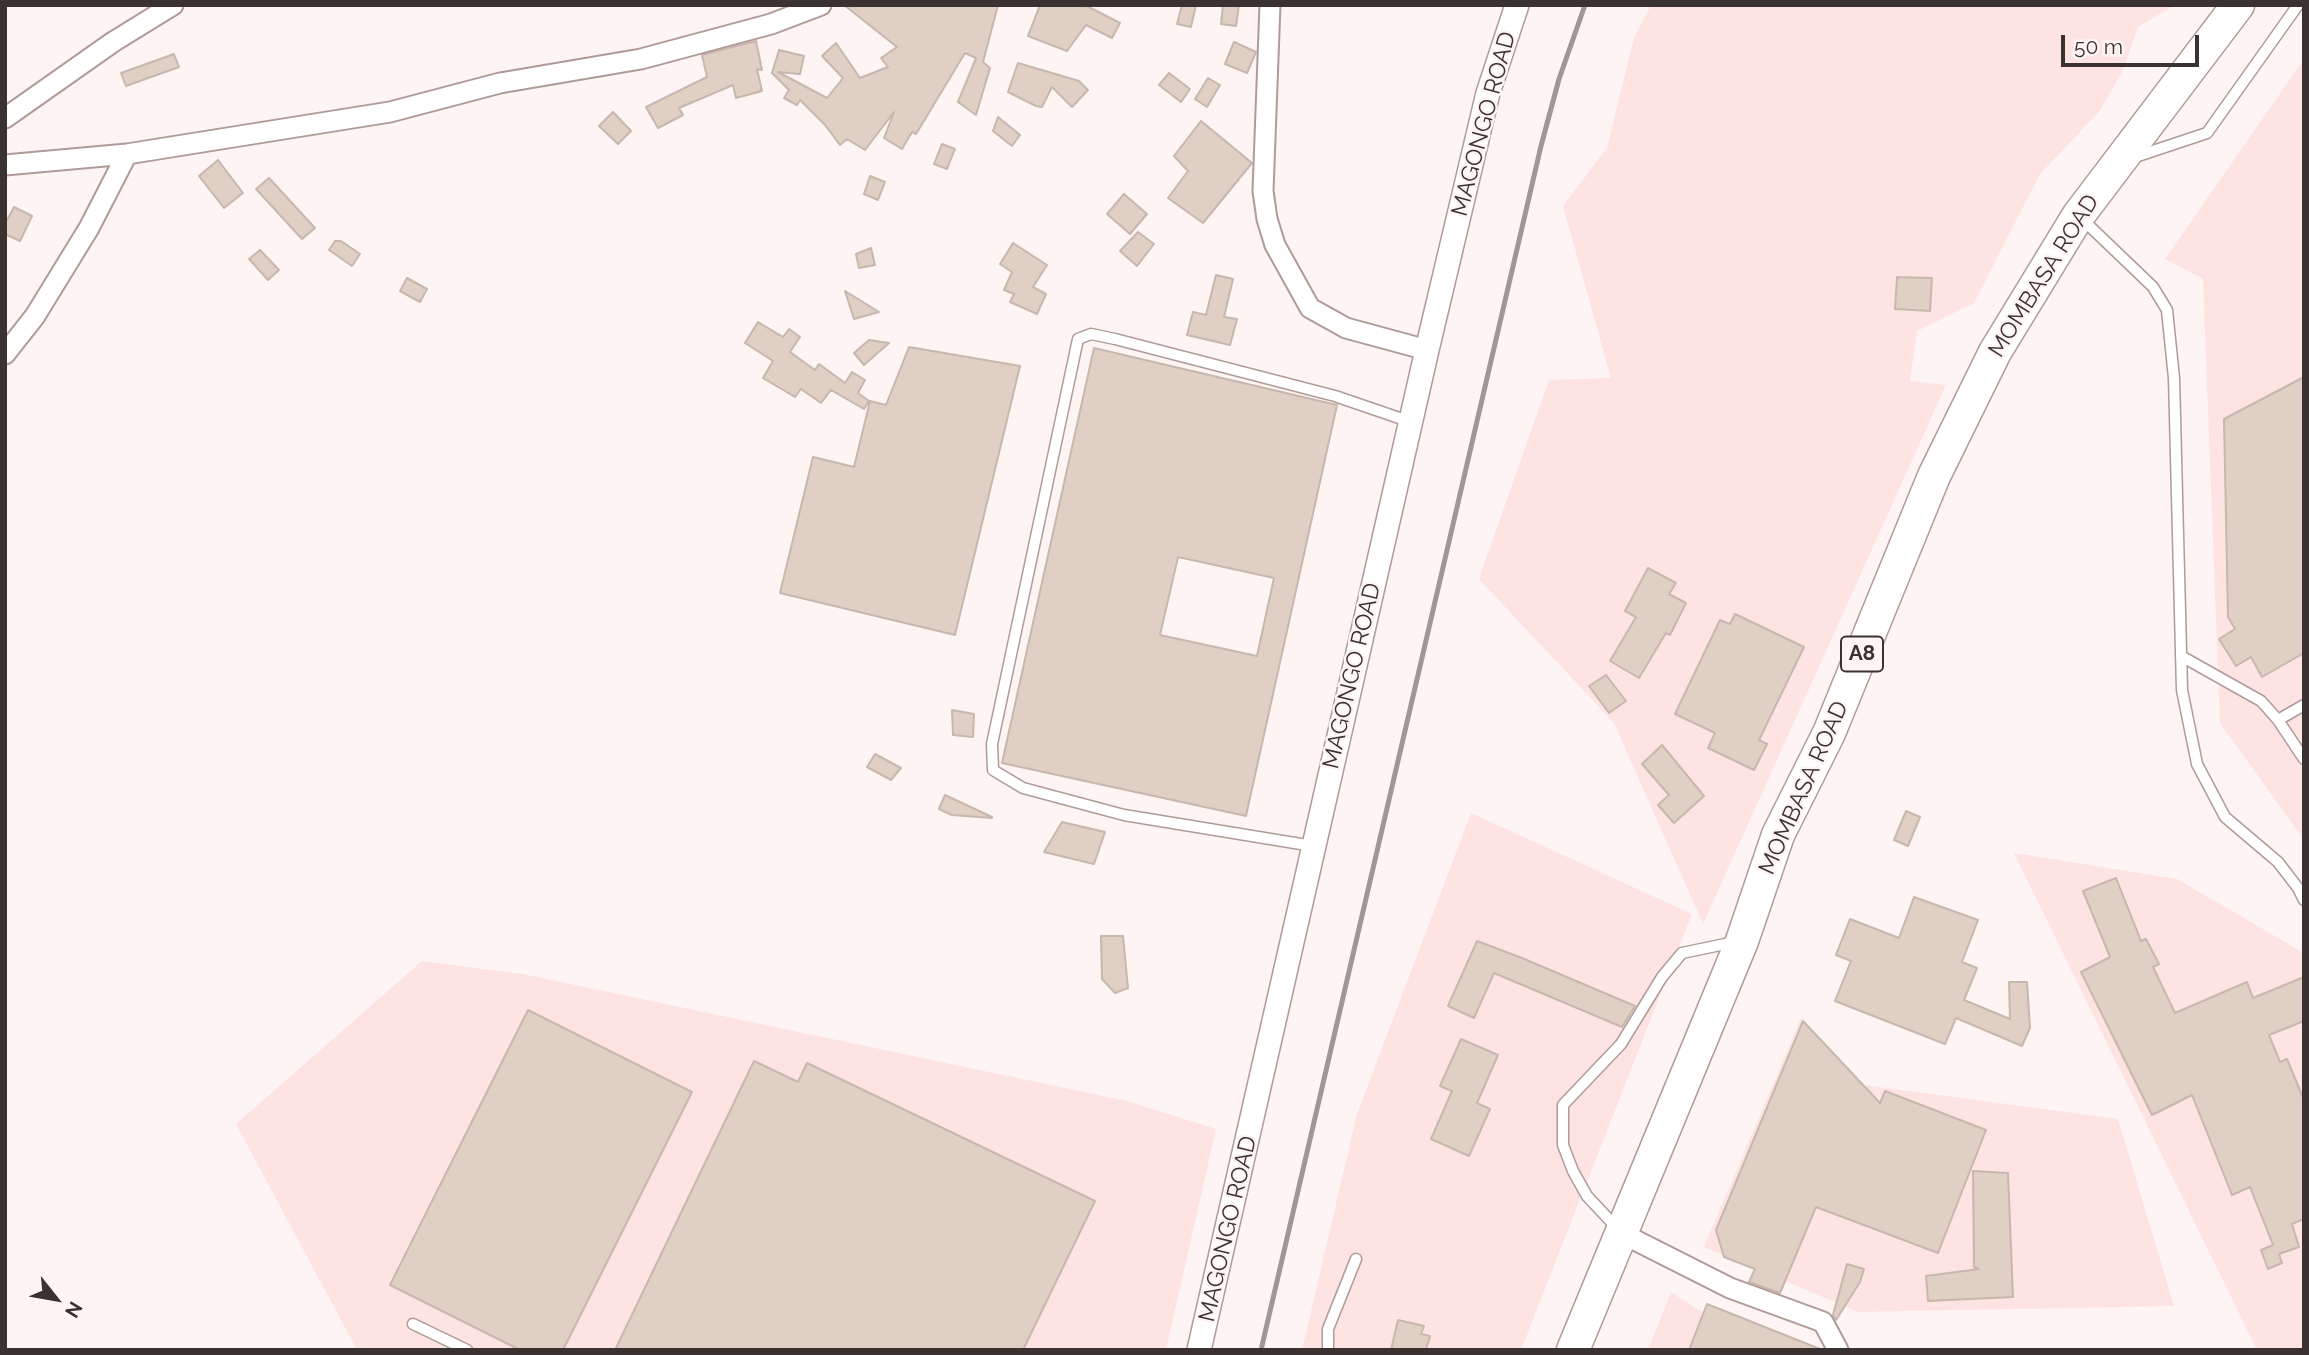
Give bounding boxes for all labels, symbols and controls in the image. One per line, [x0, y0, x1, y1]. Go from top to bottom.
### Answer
scale bar [2064, 21, 2202, 65]
street label: MAGONGO ROAD [1446, 29, 1522, 219]
text: 50 m [2074, 34, 2123, 59]
street label: MOMBASA ROAD [1983, 190, 2105, 362]
street label: MAGONGO ROAD [1317, 580, 1387, 772]
road number: A8 [1841, 636, 1883, 672]
street label: MOMBASA ROAD [1753, 697, 1855, 879]
street label: MAGONGO ROAD [1193, 1133, 1263, 1325]
north arrow [21, 1264, 91, 1334]
text: N [61, 1298, 87, 1322]

